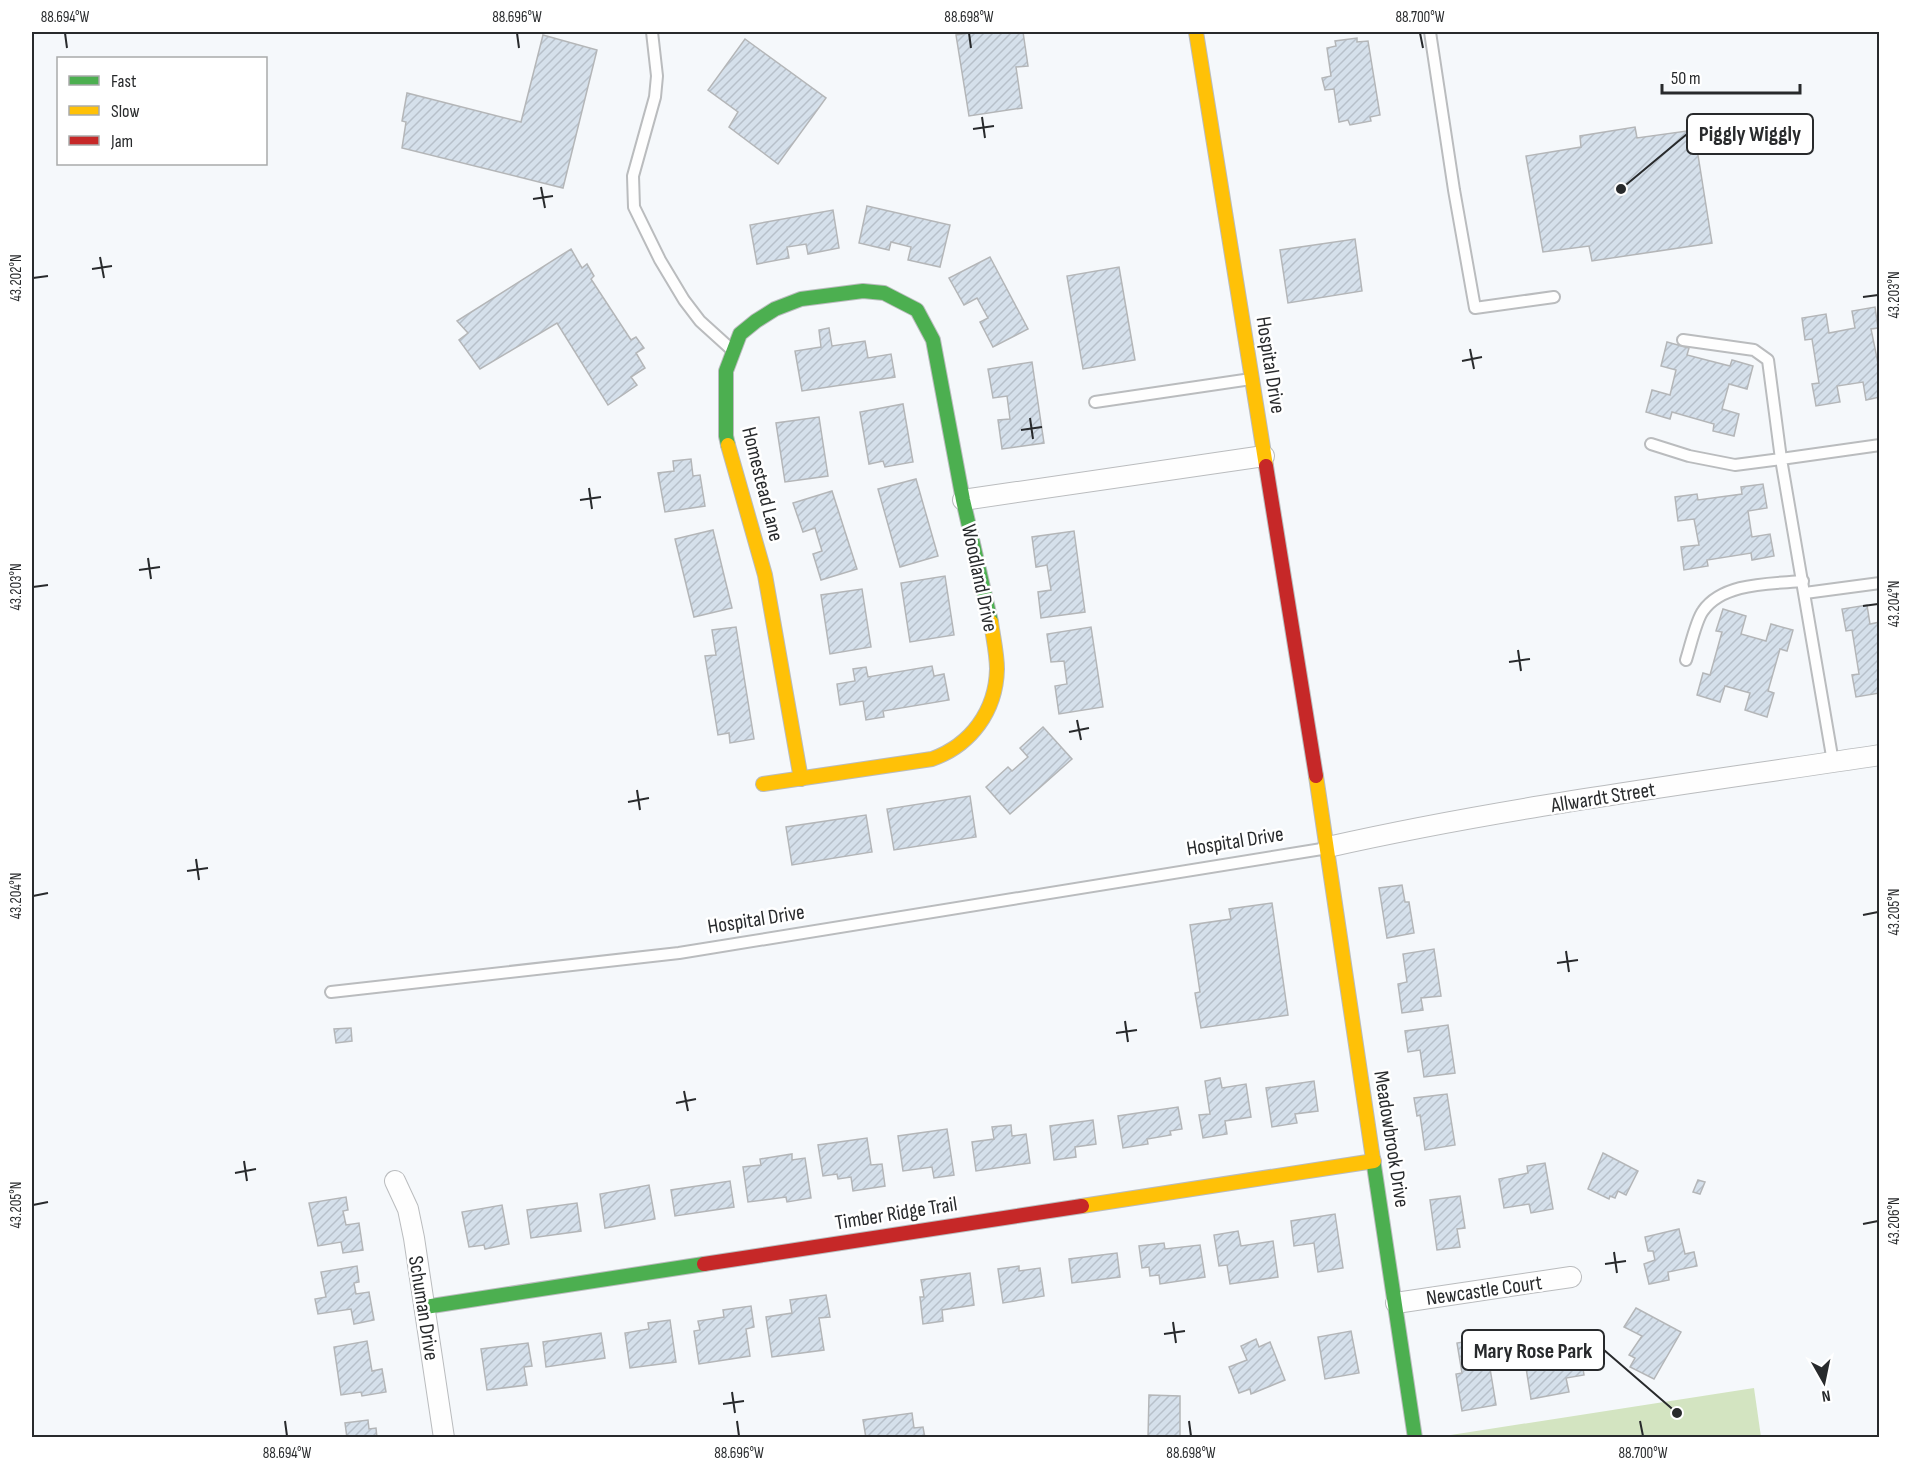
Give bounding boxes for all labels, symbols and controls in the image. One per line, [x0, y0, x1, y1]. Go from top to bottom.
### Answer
text: 88.694°W [41, 8, 90, 27]
text: 88.696°W [492, 8, 542, 27]
text: 88.698°W [944, 8, 994, 27]
text: 88.700°W [1395, 8, 1445, 27]
legend [57, 57, 267, 165]
scale bar [1662, 57, 1800, 95]
text: 50 m [1671, 68, 1701, 89]
text: Fast [111, 71, 137, 92]
text: Slow [111, 101, 140, 122]
callout: Piggly Wiggly [1687, 114, 1813, 154]
text: Piggly Wiggly [1699, 121, 1801, 148]
text: Jam [110, 131, 133, 152]
text: 43.202°N [7, 254, 26, 302]
text: 43.203°N [1885, 271, 1904, 319]
street label: Hospital Drive [1251, 315, 1291, 415]
street label: Homestead Lane [736, 424, 789, 544]
street label: Woodland Drive [956, 522, 1003, 634]
text: 43.203°N [7, 563, 26, 611]
text: 43.204°N [1885, 581, 1904, 627]
street label: Allwardt Street [1548, 777, 1657, 818]
street label: Hospital Drive [1185, 821, 1285, 861]
text: 43.204°N [7, 873, 26, 919]
text: 43.205°N [1885, 889, 1904, 935]
street label: Hospital Drive [706, 899, 806, 939]
street label: Meadowbrook Drive [1368, 1069, 1415, 1209]
text: 43.205°N [7, 1182, 26, 1228]
street label: Timber Ridge Trail [833, 1191, 959, 1235]
text: 43.206°N [1885, 1197, 1904, 1245]
street label: Schuman Drive [403, 1254, 444, 1362]
street label: Newcastle Court [1424, 1270, 1544, 1311]
callout: Mary Rose Park [1462, 1330, 1604, 1370]
text: Mary Rose Park [1474, 1338, 1593, 1365]
north arrow [1794, 1352, 1854, 1412]
text: N [1820, 1385, 1832, 1405]
text: 88.694°W [263, 1444, 312, 1463]
text: 88.696°W [714, 1444, 764, 1463]
text: 88.698°W [1166, 1444, 1216, 1463]
text: 88.700°W [1618, 1444, 1668, 1463]

